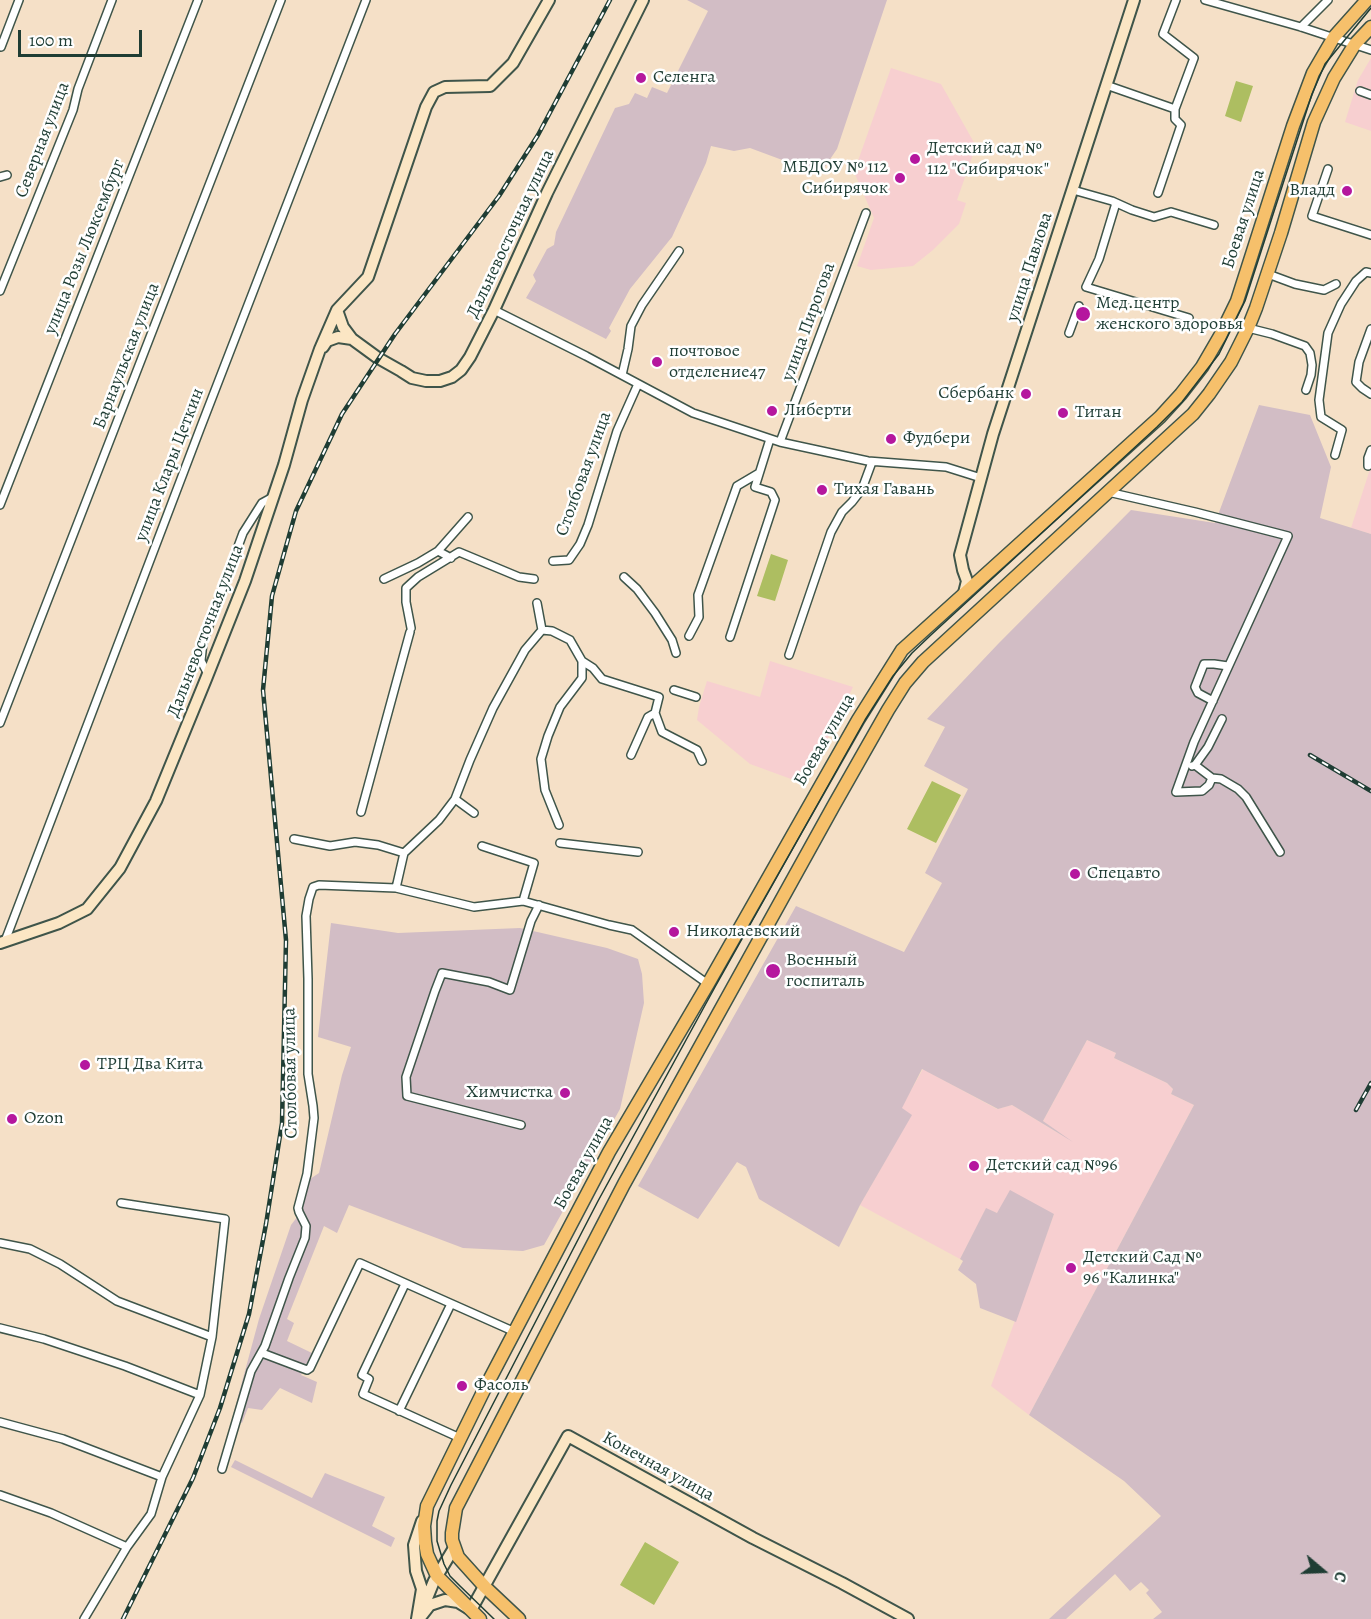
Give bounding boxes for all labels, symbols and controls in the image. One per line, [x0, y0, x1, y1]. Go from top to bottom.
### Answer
scale bar [21, 18, 146, 56]
text: 100 m [29, 28, 73, 52]
place label: Селенга [653, 67, 716, 89]
marker: Селенга [634, 71, 648, 85]
street label: Северная улица [11, 79, 75, 201]
place label: Детский сад № 112 "Сибирячок" [927, 138, 1049, 180]
street label: Дальневосточная улица [462, 146, 560, 322]
marker: Детский сад № 112 "Сибирячок" [908, 152, 922, 166]
street label: улица Розы Люксембург [40, 156, 130, 338]
place label: МБДОУ № 112 Сибирячок [783, 157, 888, 200]
street label: Боевая улица [1218, 167, 1270, 271]
marker: МБДОУ № 112 Сибирячок [893, 171, 907, 185]
place label: Владд [1289, 180, 1335, 202]
marker: Владд [1340, 184, 1354, 198]
street label: улица Павлова [1002, 210, 1058, 324]
street label: улица Пирогова [778, 260, 840, 384]
street label: Барнаульская улица [89, 280, 165, 432]
place label: Мед.центр женского здоровья [1096, 293, 1243, 336]
marker: Мед.центр женского здоровья [1074, 305, 1092, 323]
place label: почтовое отделение47 [669, 341, 765, 384]
marker: почтовое отделение47 [650, 355, 664, 369]
place label: Сбербанк [938, 383, 1014, 405]
street label: улица Клары Цеткин [131, 385, 209, 545]
marker: Сбербанк [1019, 387, 1033, 401]
place label: Либерти [784, 400, 852, 422]
place label: Титан [1075, 402, 1122, 424]
marker: Либерти [765, 404, 779, 418]
marker: Титан [1056, 406, 1070, 420]
street label: Столбовая улица [551, 409, 617, 539]
place label: Фудбери [903, 428, 970, 450]
marker: Фудбери [884, 432, 898, 446]
place label: Тихая Гавань [834, 479, 934, 501]
marker: Тихая Гавань [815, 483, 829, 497]
street label: Дальневосточная улица [163, 541, 249, 721]
street label: Боевая улица [790, 690, 860, 790]
place label: Спецавто [1087, 863, 1160, 885]
marker: Спецавто [1068, 867, 1082, 881]
place label: Николаевский [686, 921, 800, 943]
marker: Николаевский [667, 925, 681, 939]
place label: Военный госпиталь [786, 950, 864, 992]
marker: Военный госпиталь [764, 962, 782, 980]
street label: Столбовая улица [279, 1007, 303, 1139]
place label: ТРЦ Два Кита [97, 1054, 203, 1076]
marker: ТРЦ Два Кита [78, 1058, 92, 1072]
place label: Химчистка [466, 1082, 553, 1104]
marker: Химчистка [558, 1086, 572, 1100]
place label: Ozon [24, 1108, 64, 1130]
marker: Ozon [5, 1112, 19, 1126]
street label: Боевая улица [550, 1113, 618, 1213]
place label: Детский сад №96 [986, 1155, 1117, 1177]
marker: Детский сад №96 [967, 1159, 981, 1173]
place label: Детский Сад № 96 "Калинка" [1083, 1247, 1202, 1290]
marker: Детский Сад № 96 "Калинка" [1064, 1261, 1078, 1275]
place label: Фасоль [474, 1375, 528, 1397]
marker: Фасоль [455, 1379, 469, 1393]
street label: Конечная улица [598, 1427, 718, 1507]
north arrow [1293, 1541, 1353, 1601]
text: С [1328, 1569, 1352, 1585]

